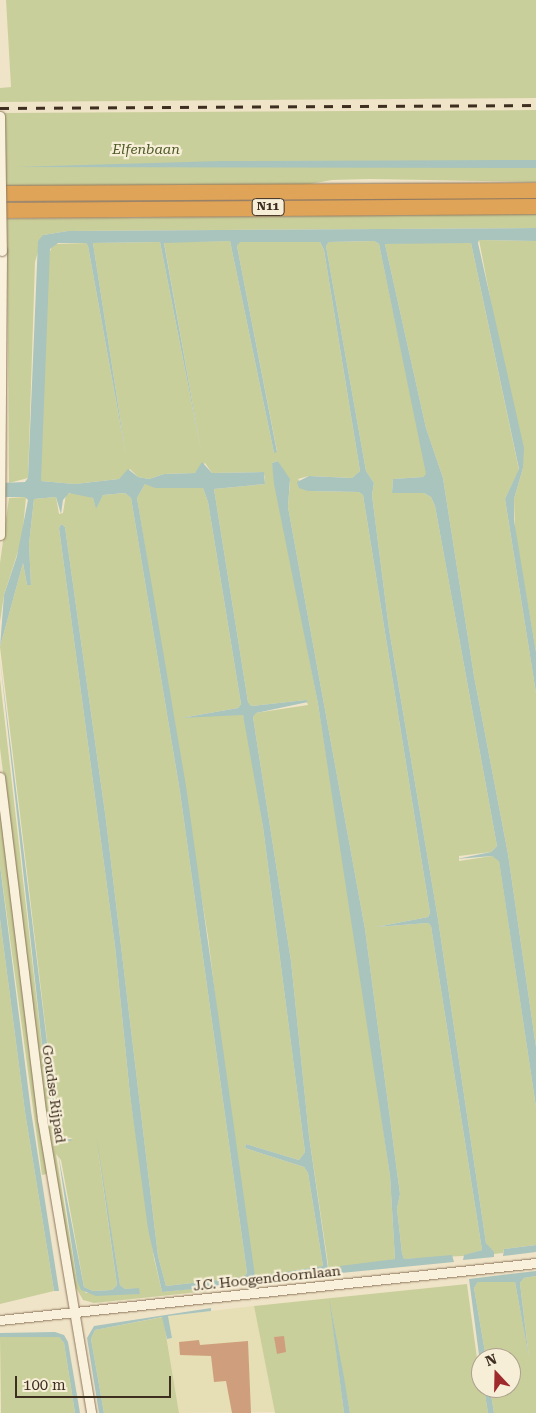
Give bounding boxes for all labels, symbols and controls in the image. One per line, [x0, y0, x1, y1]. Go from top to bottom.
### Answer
park label: Elfenbaan [112, 141, 180, 157]
road number: N11 [250, 198, 286, 216]
street label: Goudse Rijpad [39, 1044, 69, 1144]
street label: J.C. Hoogendoornlaan [192, 1262, 342, 1294]
north arrow [471, 1348, 521, 1398]
text: N [483, 1351, 499, 1369]
scale bar [18, 1366, 174, 1398]
text: 100 m [23, 1376, 66, 1394]

